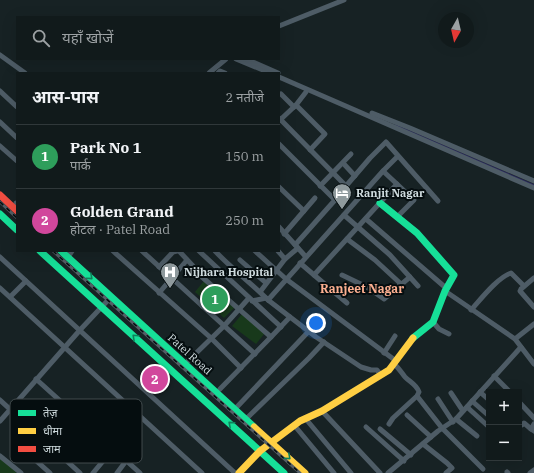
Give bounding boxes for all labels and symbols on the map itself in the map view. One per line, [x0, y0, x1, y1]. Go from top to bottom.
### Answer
north arrow [438, 12, 474, 48]
hotel icon: Ranjit Nagar [331, 182, 353, 210]
place label: Ranjit Nagar [356, 186, 425, 200]
hospital icon: Nijhara Hospital [159, 261, 181, 289]
place label: Nijhara Hospital [184, 265, 274, 279]
one-way arrow [85, 273, 93, 280]
district label: Ranjeet Nagar [320, 281, 404, 296]
pin: 1 [202, 284, 228, 314]
your location [306, 313, 326, 333]
street label: Patel Road [165, 331, 215, 378]
one-way arrow [132, 334, 140, 341]
pin: 2 [142, 364, 168, 394]
legend [10, 399, 142, 463]
text: तेज़ [43, 406, 58, 420]
one-way arrow [228, 422, 236, 429]
text: धीमा [43, 424, 62, 438]
text: जाम [43, 442, 61, 456]
one-way arrow [283, 453, 291, 460]

